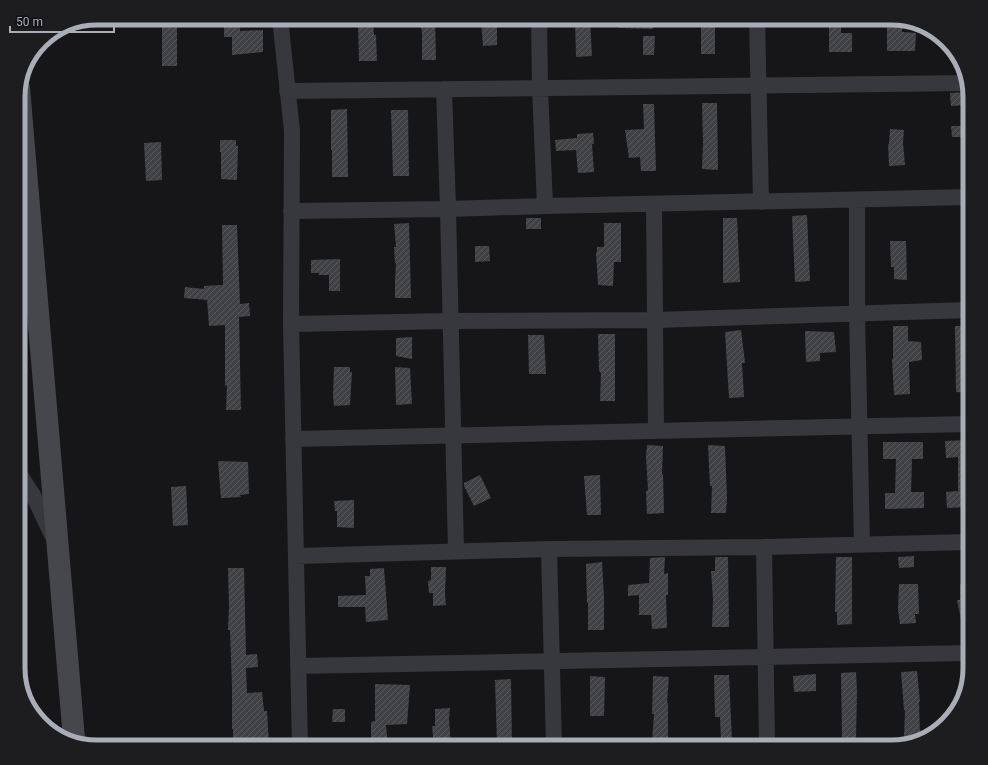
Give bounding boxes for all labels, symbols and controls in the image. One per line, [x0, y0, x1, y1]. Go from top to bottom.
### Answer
scale bar [10, 8, 114, 34]
text: 50 m [16, 15, 43, 29]

